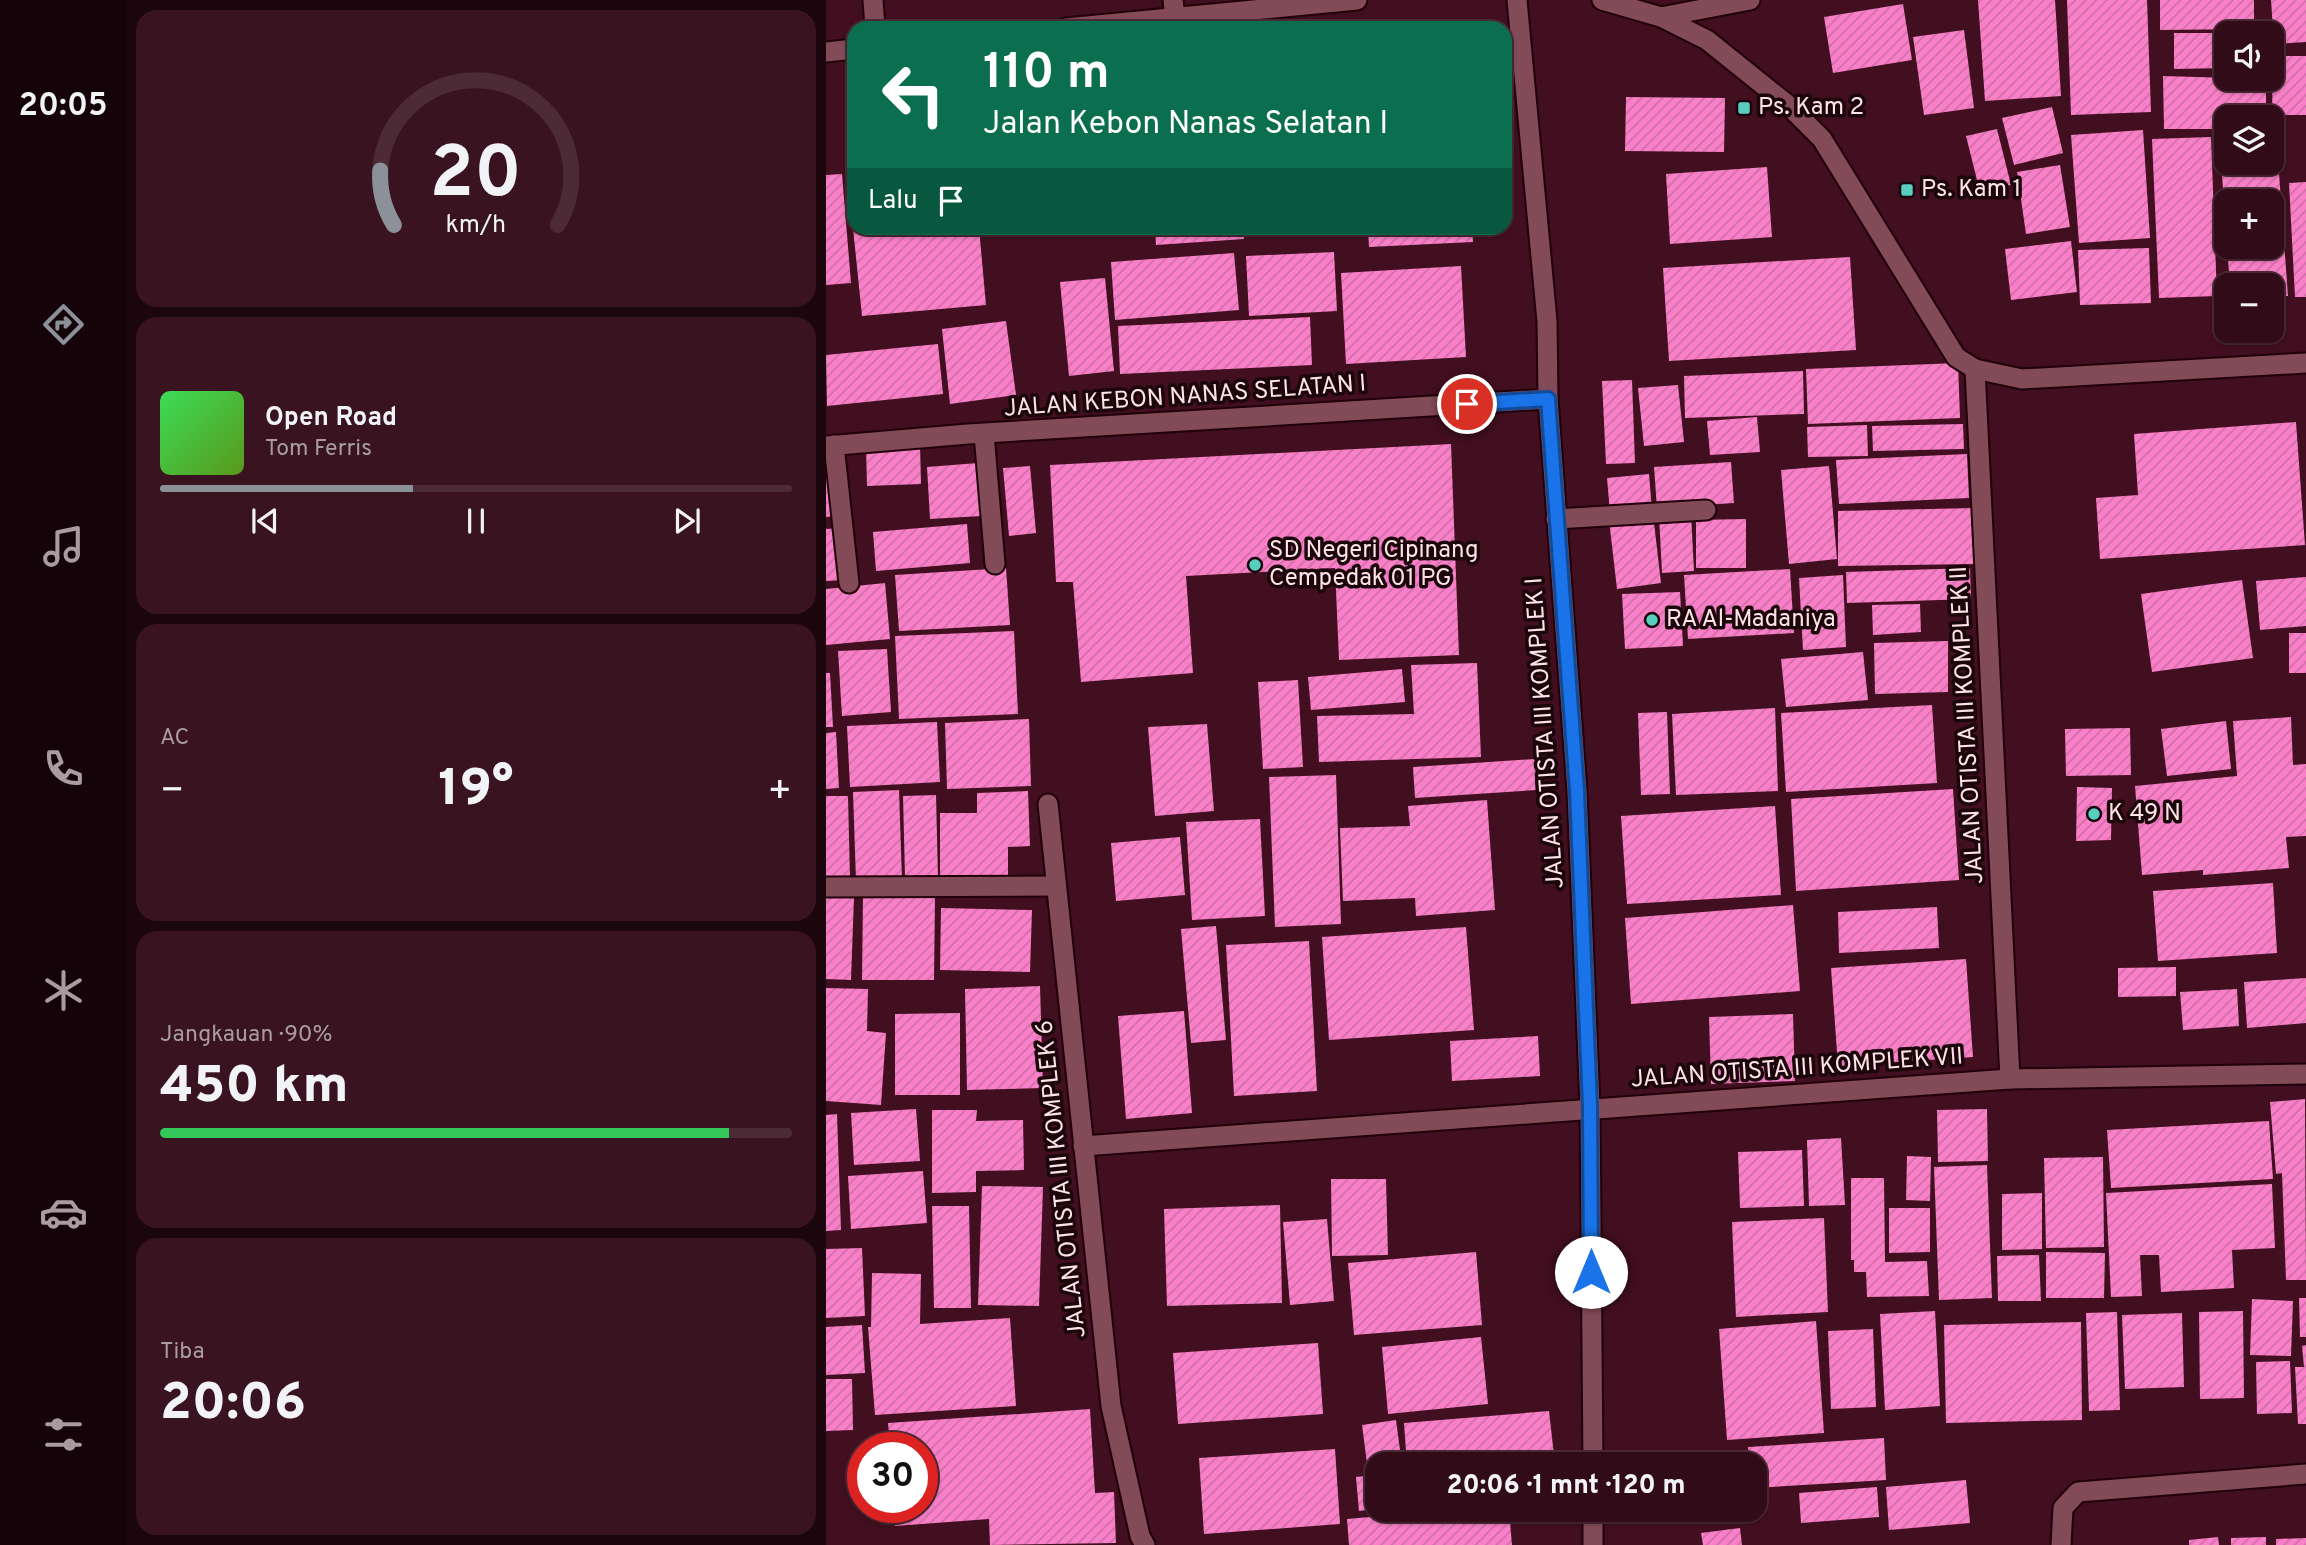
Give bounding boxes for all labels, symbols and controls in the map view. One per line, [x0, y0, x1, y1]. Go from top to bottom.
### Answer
map controls [2214, 21, 2284, 343]
button: sound [2214, 21, 2284, 91]
text: 110 m [983, 44, 1110, 106]
icon: left [868, 49, 959, 140]
text: 20:05 [19, 87, 107, 127]
place label: Ps. Kam 2 [1758, 93, 1864, 123]
marker: Ps. Kam 2 [1736, 100, 1752, 116]
text: Jalan Kebon Nanas Selatan I [983, 105, 1388, 145]
button: layers [2214, 105, 2284, 175]
text: 20 [430, 131, 522, 223]
place label: Ps. Kam 1 [1921, 175, 2022, 205]
icon: arrive [932, 182, 970, 220]
marker: Ps. Kam 1 [1899, 182, 1915, 198]
text: Lalu [868, 185, 918, 218]
button: + [2214, 189, 2284, 259]
text: km/h [446, 209, 506, 241]
button: − [2214, 273, 2284, 343]
icon: directions [39, 300, 88, 349]
street label: JALAN KEBON NANAS SELATAN I [1003, 369, 1367, 425]
pin [1437, 374, 1497, 434]
icon: arrive [1448, 385, 1486, 423]
text: Open Road [265, 402, 397, 435]
text: Tom Ferris [265, 435, 372, 464]
icon: previous [246, 502, 284, 540]
icon: pause [457, 502, 495, 540]
icon: next [668, 502, 706, 540]
icon: music [39, 522, 88, 571]
place label: SD Negeri Cipinang Cempedak 01 PG [1269, 536, 1479, 594]
marker: SD Negeri Cipinang Cempedak 01 PG [1247, 557, 1263, 573]
street label: JALAN OTISTA III KOMPLEK II [1945, 565, 1991, 885]
street label: JALAN OTISTA III KOMPLEK I [1520, 576, 1572, 890]
place label: RA Al-Madaniya [1666, 605, 1836, 635]
marker: RA Al-Madaniya [1644, 612, 1660, 628]
text: AC [160, 724, 189, 753]
icon: phone [39, 744, 88, 793]
text: 19° [438, 758, 514, 824]
text: − [160, 768, 185, 817]
text: + [767, 768, 792, 817]
place label: K 49 N [2108, 799, 2181, 829]
marker: K 49 N [2086, 806, 2102, 822]
icon: climate [39, 966, 88, 1015]
street label: JALAN OTISTA III KOMPLEK 6 [1030, 1019, 1094, 1339]
text: Jangkauan · 90% [160, 1021, 333, 1050]
street label: JALAN OTISTA III KOMPLEK VII [1630, 1042, 1964, 1096]
text: 450 km [160, 1055, 349, 1121]
icon: car [39, 1188, 88, 1237]
position arrow [1554, 1235, 1628, 1309]
text: Tiba [160, 1338, 205, 1367]
text: 20:06 [160, 1372, 306, 1438]
icon: filters [39, 1410, 88, 1459]
speed limit sign: 30 [847, 1432, 938, 1523]
text: 20:06 · 1 mnt · 120 m [1447, 1470, 1685, 1503]

